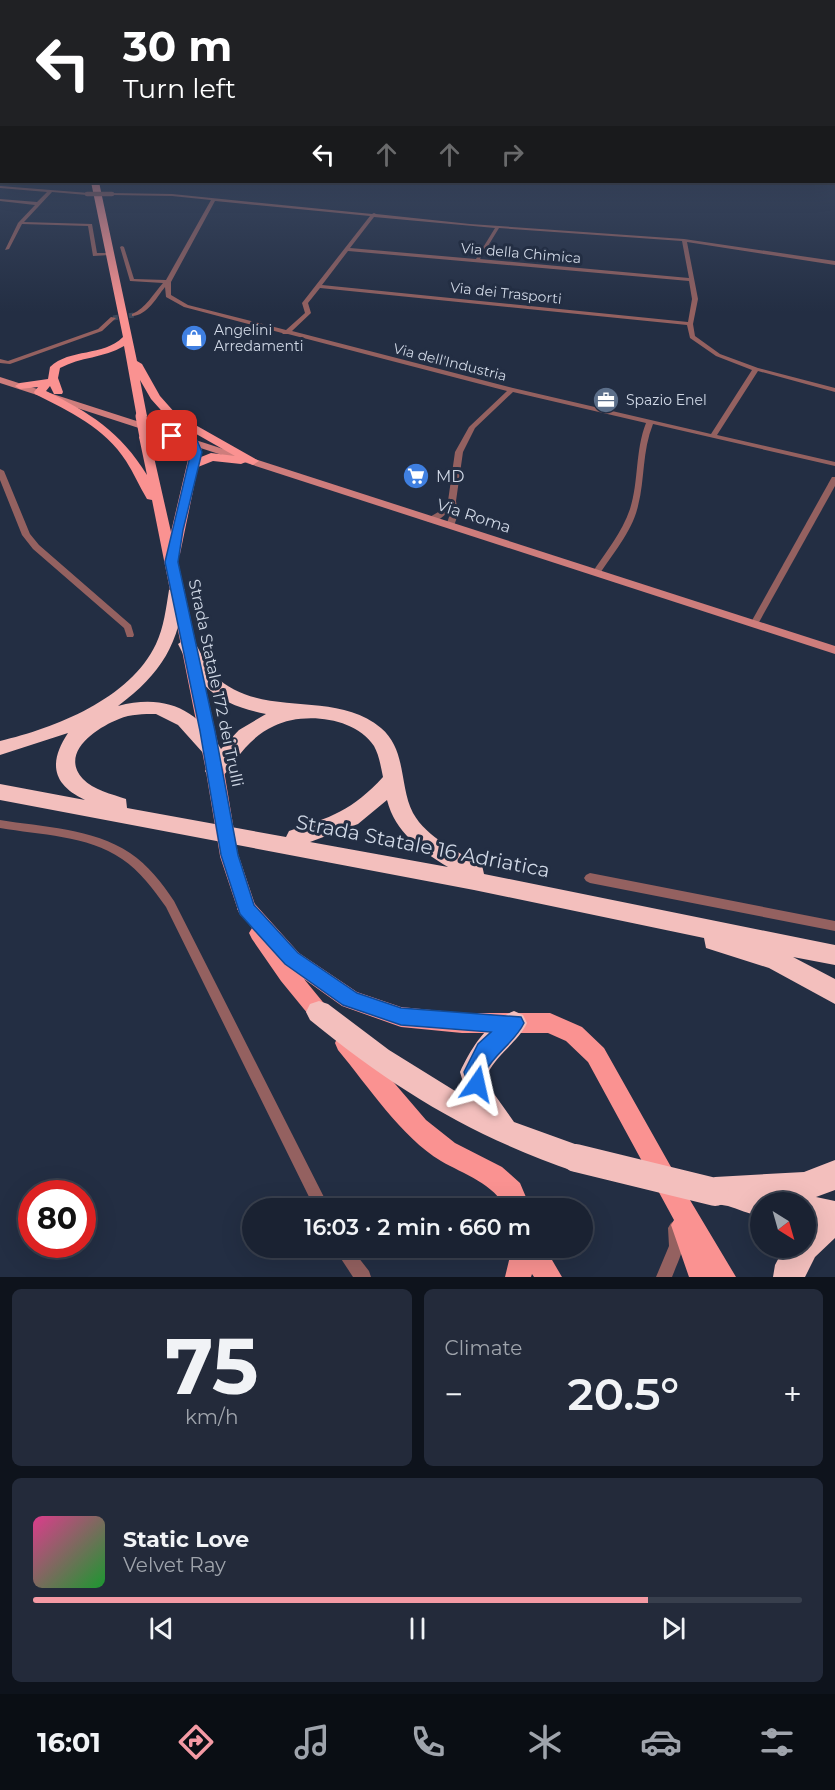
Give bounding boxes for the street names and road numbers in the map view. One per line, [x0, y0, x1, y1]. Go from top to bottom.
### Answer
street label: Via della Chimica [460, 239, 582, 267]
street label: Via dei Trasporti [449, 278, 563, 308]
street label: Via dell'Industria [391, 339, 509, 385]
street label: Via Roma [435, 495, 513, 537]
street label: Strada Statale 172 dei Trulli [185, 577, 247, 789]
street label: Strada Statale 16 Adriatica [294, 810, 552, 882]

